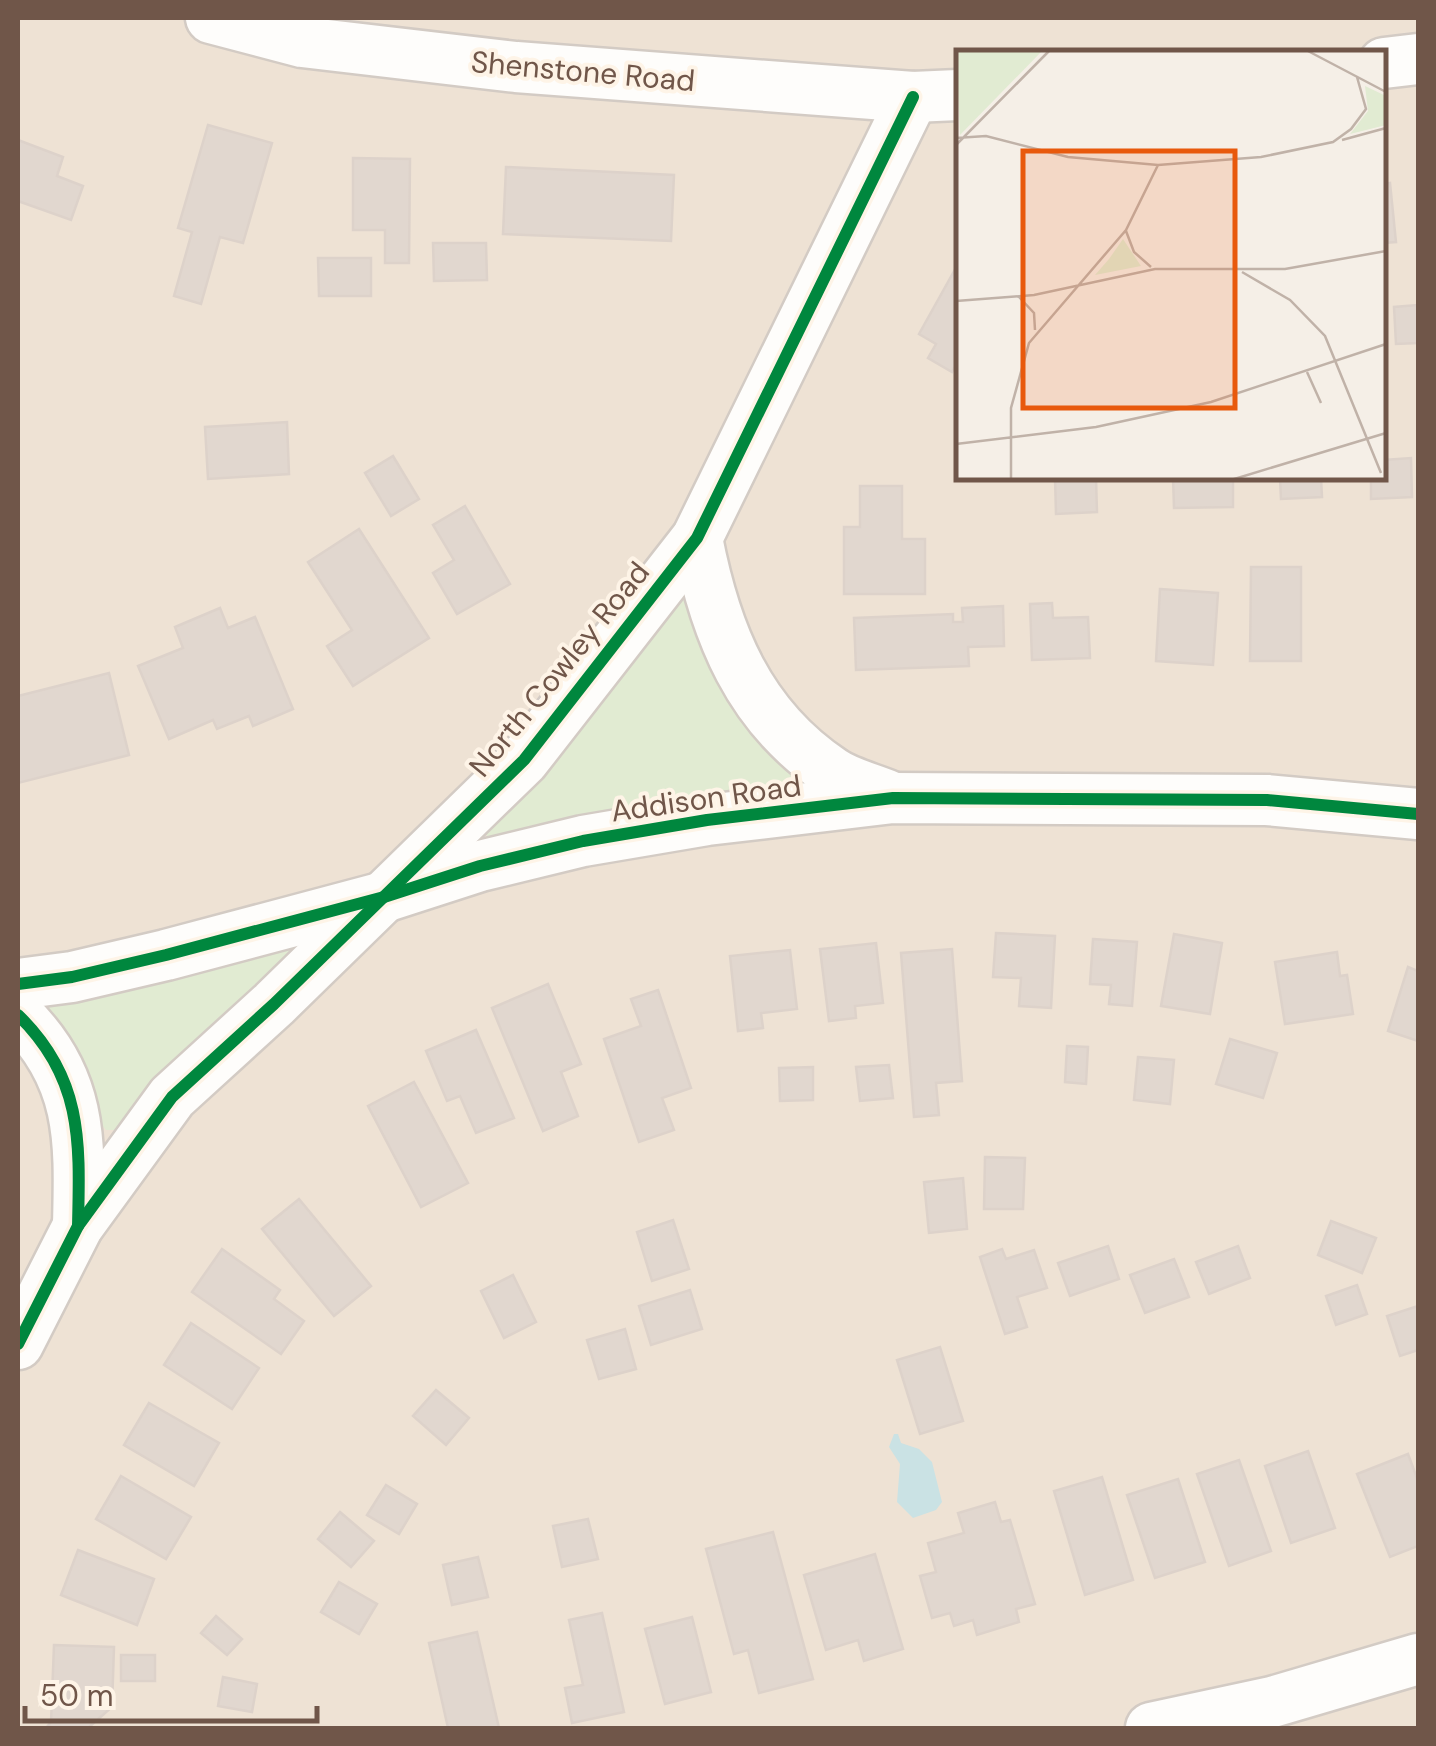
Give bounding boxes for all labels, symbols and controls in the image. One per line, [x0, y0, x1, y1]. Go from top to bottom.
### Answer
street label: Shenstone Road [469, 42, 697, 100]
inset map [956, 50, 1386, 480]
street label: North Cowley Road [460, 553, 658, 785]
street label: Addison Road [608, 765, 804, 831]
scale bar [25, 1661, 318, 1723]
text: 50 m [40, 1676, 114, 1715]

